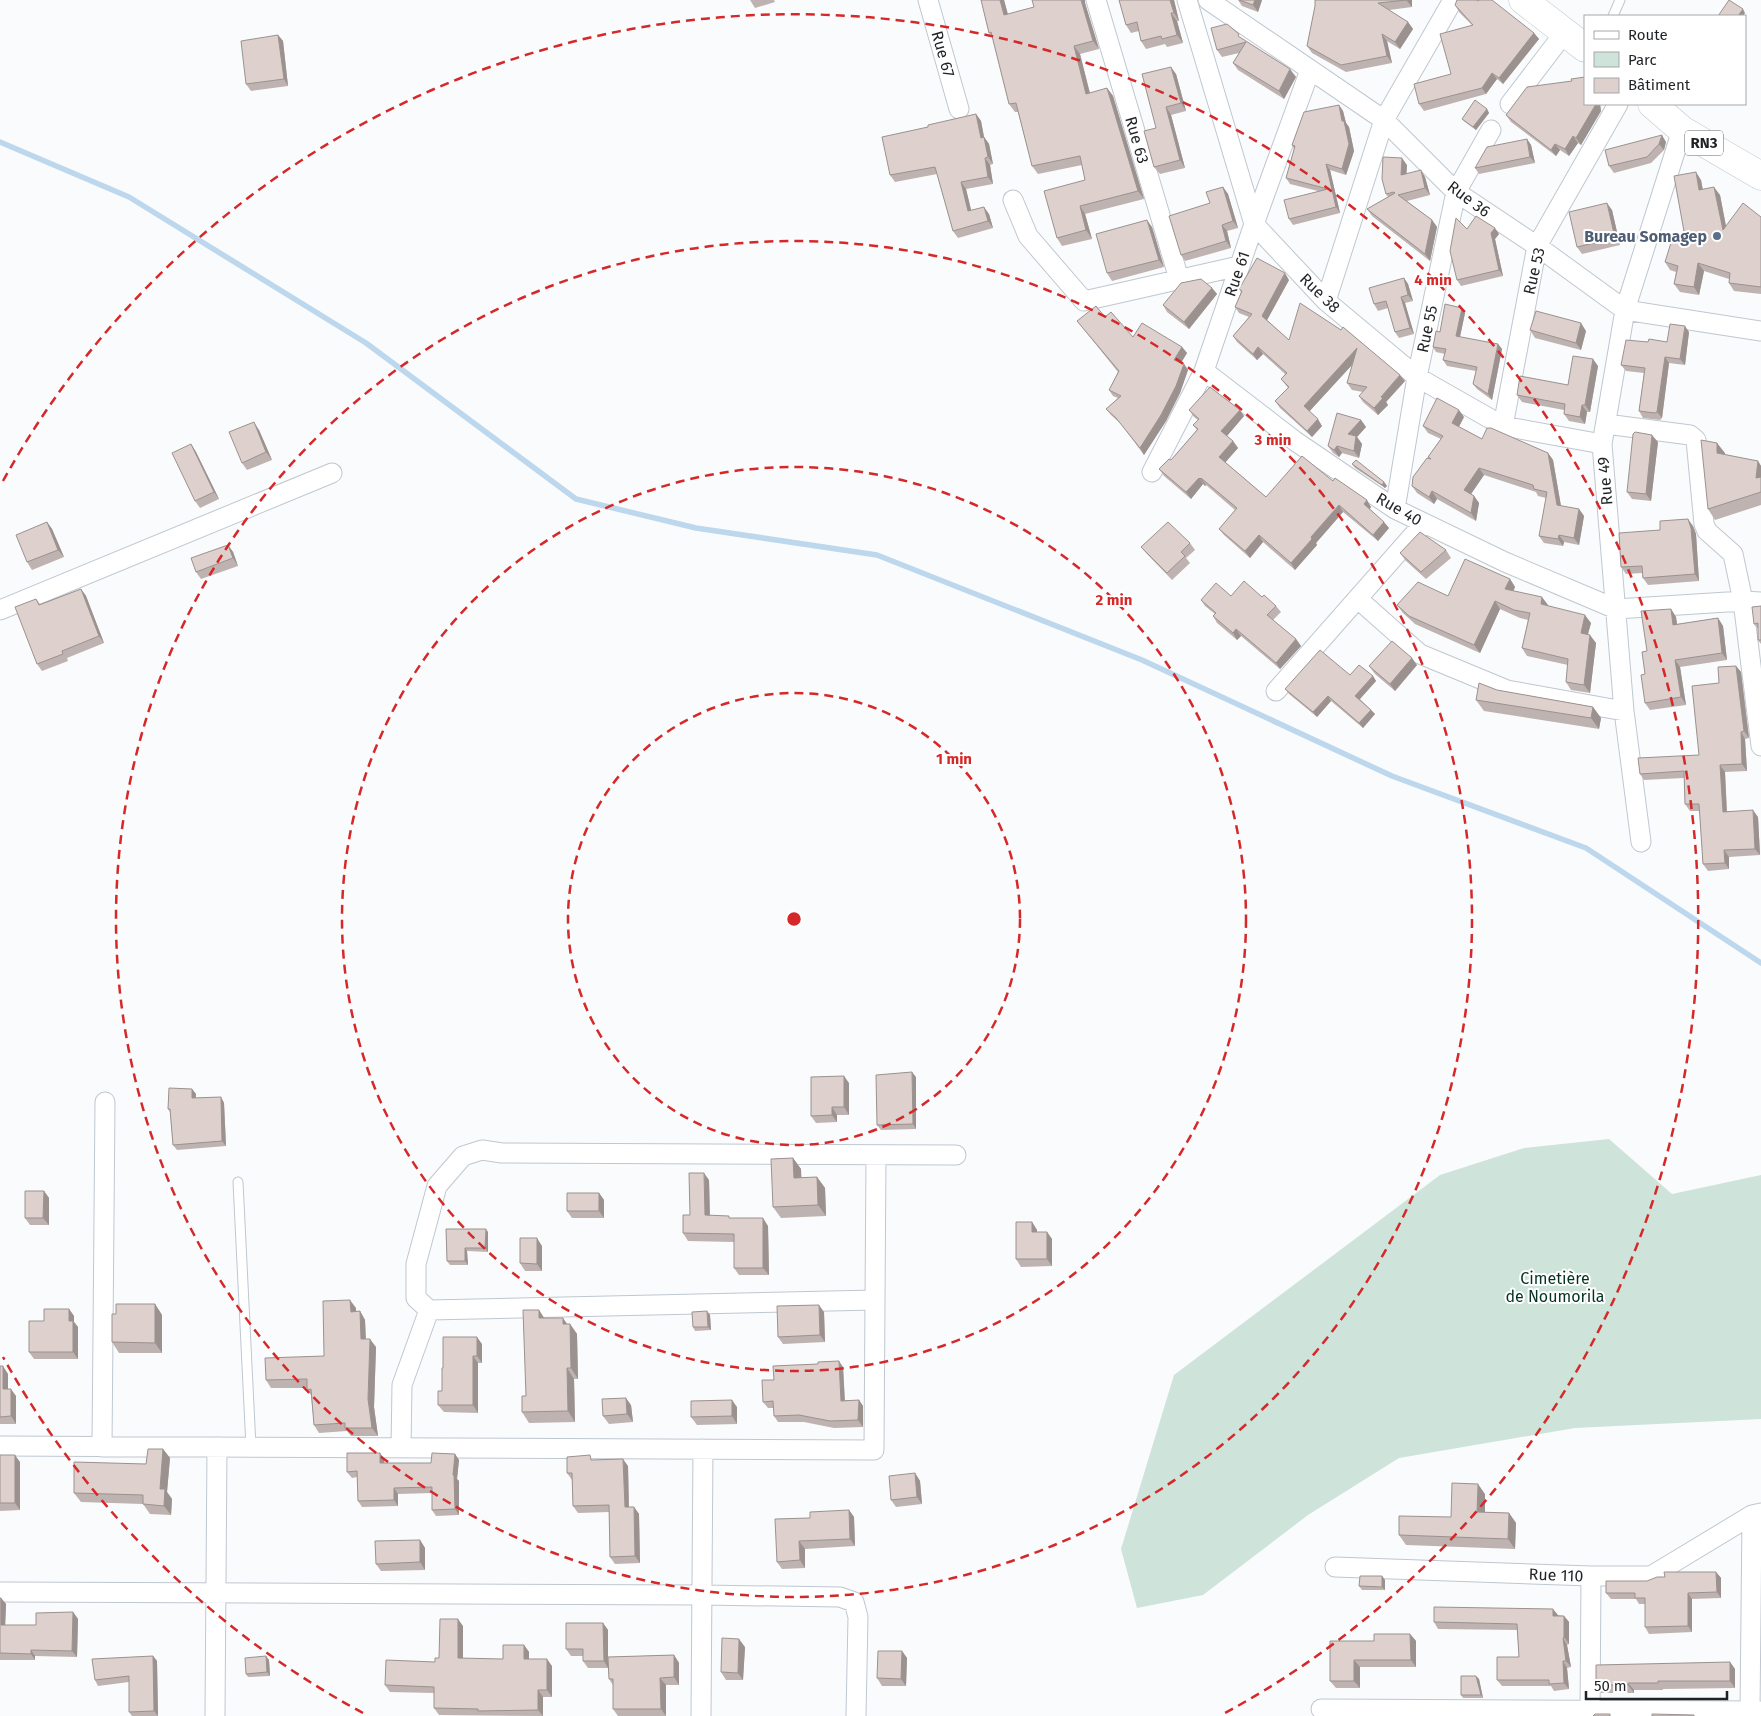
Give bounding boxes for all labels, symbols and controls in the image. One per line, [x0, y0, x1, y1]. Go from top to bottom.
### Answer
legend [1584, 15, 1746, 105]
text: Route [1628, 26, 1668, 44]
street label: Rue 67 [927, 29, 959, 79]
text: Parc [1628, 51, 1657, 69]
text: Bâtiment [1628, 76, 1691, 94]
street label: Rue 63 [1121, 114, 1153, 166]
road number: RN3 [1685, 130, 1723, 156]
street label: Rue 36 [1444, 177, 1494, 221]
place label: Bureau Somagep [1584, 227, 1707, 246]
marker: Bureau Somagep [1711, 230, 1723, 242]
street label: Rue 53 [1519, 246, 1549, 296]
street label: Rue 61 [1220, 249, 1254, 299]
street label: Rue 38 [1296, 269, 1344, 317]
text: 4 min [1414, 271, 1452, 289]
street label: Rue 55 [1413, 304, 1441, 354]
text: 3 min [1254, 431, 1291, 449]
street label: Rue 49 [1593, 456, 1617, 506]
street label: Rue 40 [1373, 488, 1425, 530]
text: 2 min [1096, 591, 1132, 609]
text: 1 min [936, 750, 972, 768]
centre of rings [785, 910, 803, 928]
park label: Cimetière de Noumorila [1505, 1269, 1605, 1306]
street label: Rue 110 [1528, 1565, 1584, 1585]
scale bar [1586, 1668, 1727, 1700]
text: 50 m [1594, 1677, 1627, 1695]

